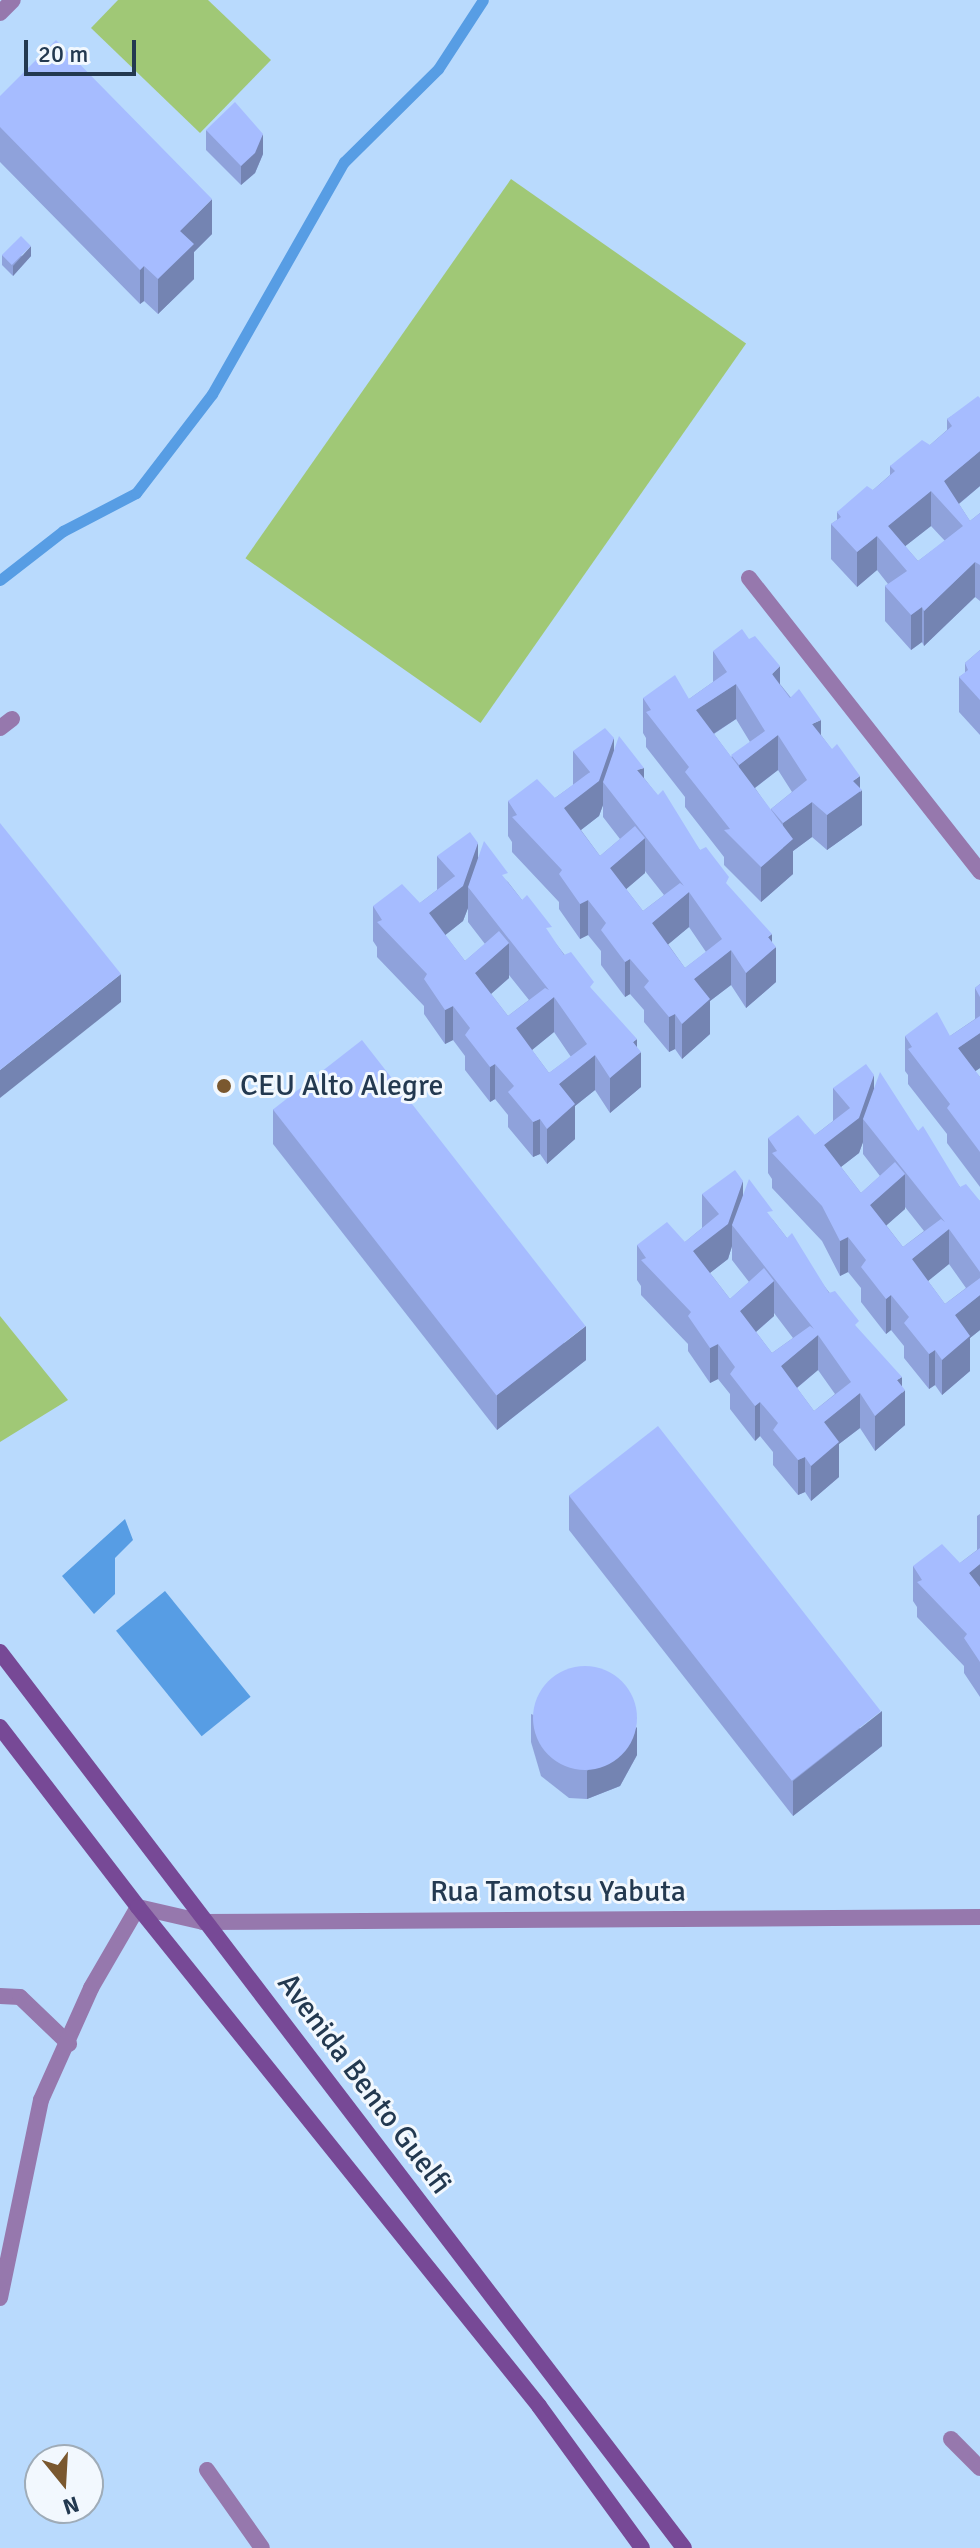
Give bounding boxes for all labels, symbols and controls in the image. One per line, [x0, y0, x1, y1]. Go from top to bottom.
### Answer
scale bar [28, 24, 140, 74]
text: 20 m [38, 39, 88, 69]
place label: CEU Alto Alegre [240, 1068, 443, 1104]
marker: CEU Alto Alegre [215, 1077, 233, 1095]
street label: Rua Tamotsu Yabuta [430, 1874, 686, 1910]
street label: Avenida Bento Guelfi [269, 1967, 459, 2201]
north arrow [24, 2444, 104, 2524]
text: N [59, 2490, 82, 2521]

